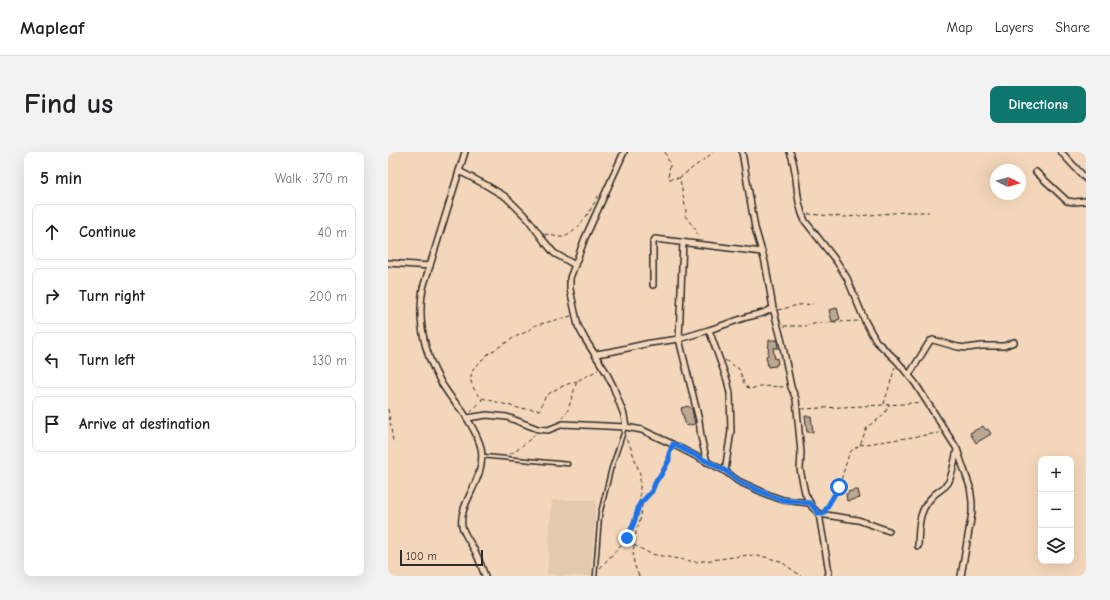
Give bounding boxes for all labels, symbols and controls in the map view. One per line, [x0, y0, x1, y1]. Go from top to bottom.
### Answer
text: Mapleaf [20, 17, 84, 39]
text: Map [946, 19, 973, 36]
text: Layers [995, 19, 1033, 36]
text: Share [1055, 19, 1090, 36]
button: Directions [990, 86, 1086, 123]
text: Find us [24, 88, 113, 120]
north arrow [990, 164, 1026, 200]
text: 5 min [40, 169, 82, 188]
text: Walk · 370 m [275, 171, 348, 186]
icon: ahead [41, 221, 63, 243]
text: Continue [79, 223, 136, 241]
text: 40 m [318, 225, 347, 240]
icon: right [41, 285, 63, 307]
text: Turn right [79, 287, 145, 305]
text: 200 m [309, 289, 347, 304]
icon: left [41, 349, 63, 371]
text: Turn left [79, 351, 135, 369]
text: 130 m [312, 353, 347, 368]
icon: arrive [41, 413, 63, 435]
text: Arrive at destination [79, 415, 210, 433]
map controls [1038, 456, 1074, 564]
button: + [1038, 456, 1074, 492]
route start [830, 478, 848, 496]
button: − [1038, 492, 1074, 528]
button: layers [1038, 528, 1074, 564]
route end [618, 529, 636, 547]
scale bar [400, 548, 483, 567]
text: 100 m [406, 550, 437, 563]

